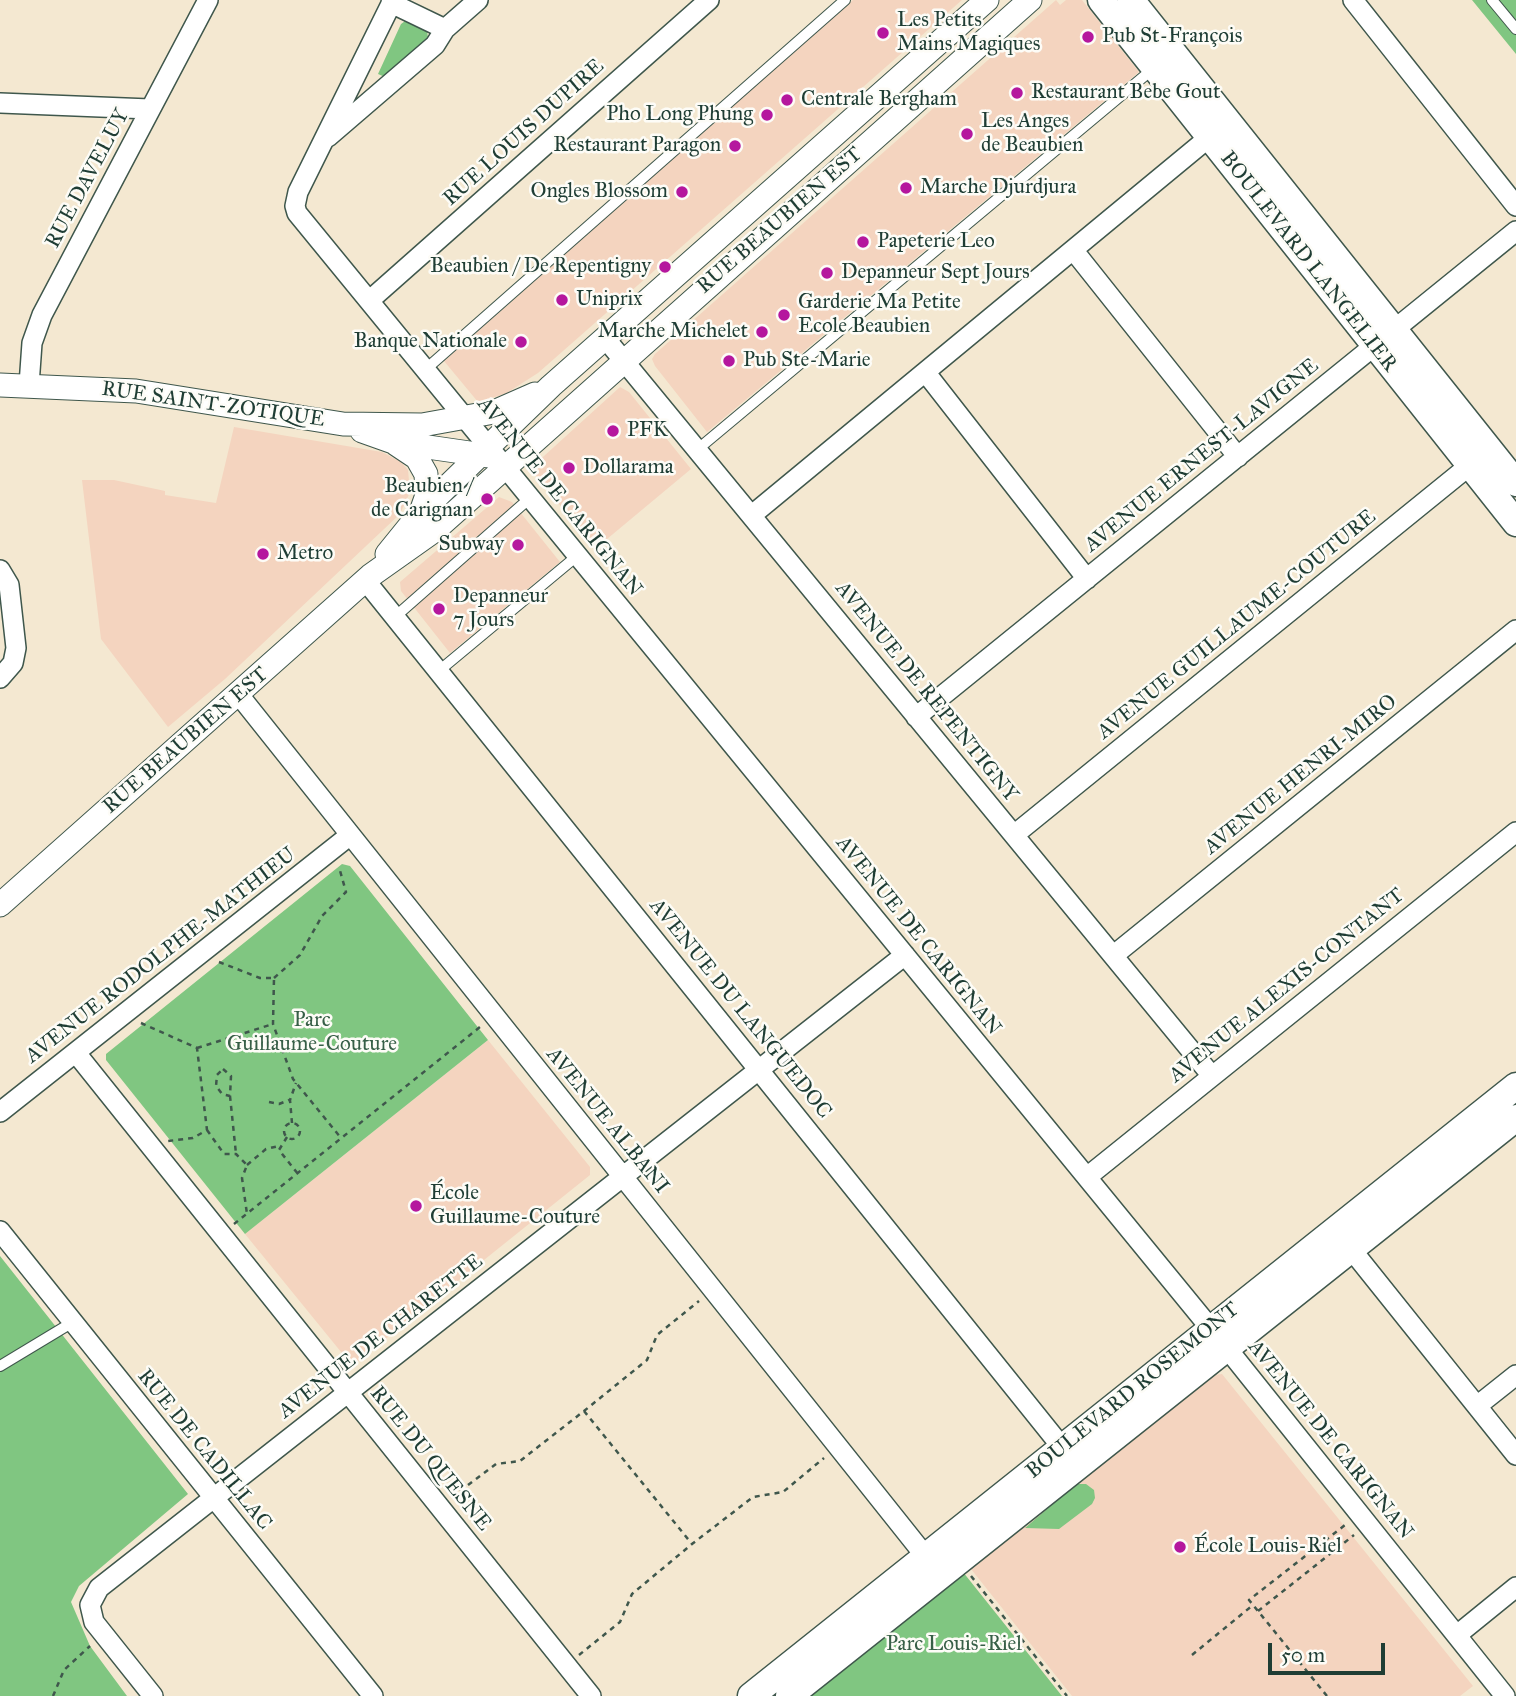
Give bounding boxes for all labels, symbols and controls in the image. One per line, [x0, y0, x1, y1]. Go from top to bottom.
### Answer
place label: Les Petits Mains Magiques [897, 8, 1040, 58]
place label: Pub St-François [1102, 24, 1242, 50]
marker: Les Petits Mains Magiques [875, 25, 891, 41]
marker: Pub St-François [1080, 29, 1096, 45]
street label: RUE LOUIS DUPIRE [438, 54, 610, 212]
place label: Restaurant Bebe Gout [1031, 80, 1220, 106]
marker: Restaurant Bebe Gout [1009, 85, 1025, 101]
place label: Centrale Bergham [801, 87, 957, 113]
marker: Centrale Bergham [779, 92, 795, 108]
place label: Pho Long Phung [606, 102, 753, 128]
street label: RUE DAVELUY [41, 105, 135, 253]
marker: Pho Long Phung [759, 107, 775, 123]
place label: Les Anges de Beaubien [981, 109, 1083, 159]
marker: Les Anges de Beaubien [959, 126, 975, 142]
place label: Restaurant Paragon [553, 133, 721, 159]
marker: Restaurant Paragon [727, 138, 743, 154]
street label: RUE BEAUBIEN EST [692, 142, 868, 300]
street label: BOULEVARD LANGELIER [1214, 147, 1402, 377]
place label: Marche Djurdjura [920, 175, 1076, 201]
place label: Ongles Blossom [530, 179, 668, 205]
marker: Marche Djurdjura [898, 180, 914, 196]
marker: Ongles Blossom [674, 184, 690, 200]
place label: Papeterie Leo [877, 229, 995, 255]
marker: Papeterie Leo [855, 234, 871, 250]
place label: Beaubien / De Repentigny [430, 254, 651, 280]
marker: Beaubien / De Repentigny [657, 259, 673, 275]
place label: Depanneur Sept Jours [841, 260, 1030, 286]
marker: Depanneur Sept Jours [819, 265, 835, 281]
place label: Uniprix [576, 287, 643, 313]
place label: Garderie Ma Petite Ecole Beaubien [798, 290, 961, 340]
marker: Uniprix [554, 292, 570, 308]
marker: Garderie Ma Petite Ecole Beaubien [776, 307, 792, 323]
place label: Marche Michelet [598, 319, 748, 345]
marker: Marche Michelet [754, 324, 770, 340]
place label: Banque Nationale [354, 329, 507, 355]
marker: Banque Nationale [513, 334, 529, 350]
place label: Pub Ste-Marie [743, 348, 871, 374]
marker: Pub Ste-Marie [721, 353, 737, 369]
street label: AVENUE ERNEST-LAVIGNE [1080, 354, 1324, 558]
street label: RUE SAINT-ZOTIQUE [100, 377, 326, 433]
street label: AVENUE DE CARIGNAN [471, 392, 647, 602]
place label: PFK [627, 418, 668, 444]
marker: PFK [605, 423, 621, 439]
place label: Dollarama [583, 455, 674, 481]
marker: Dollarama [561, 460, 577, 476]
place label: Beaubien / de Carignan [371, 474, 473, 524]
marker: Beaubien / de Carignan [479, 491, 495, 507]
street label: AVENUE GUILLAUME-COUTURE [1093, 505, 1381, 745]
place label: Subway [439, 532, 504, 558]
marker: Subway [510, 537, 526, 553]
place label: Metro [277, 541, 333, 567]
marker: Metro [255, 546, 271, 562]
street label: AVENUE DE REPENTIGNY [829, 577, 1023, 807]
place label: Depanneur 7 Jours [453, 584, 548, 634]
marker: Depanneur 7 Jours [431, 601, 447, 617]
street label: RUE BEAUBIEN EST [98, 662, 274, 820]
street label: AVENUE HENRI-MIRO [1200, 690, 1402, 860]
street label: AVENUE DE CARIGNAN [830, 831, 1006, 1041]
street label: AVENUE RODOLPHE-MATHIEU [21, 843, 301, 1069]
street label: AVENUE ALEXIS-CONTANT [1164, 883, 1410, 1089]
street label: AVENUE DU LANGUEDOC [644, 894, 836, 1124]
park label: Parc Guillaume-Couture [227, 1008, 397, 1058]
street label: AVENUE ALBANI [540, 1043, 674, 1199]
place label: École Guillaume-Couture [430, 1181, 600, 1231]
marker: École Guillaume-Couture [408, 1198, 424, 1214]
street label: AVENUE DE CHARETTE [274, 1249, 488, 1425]
street label: BOULEVARD ROSEMONT [1021, 1297, 1245, 1485]
street label: AVENUE DE CARIGNAN [1242, 1335, 1418, 1545]
street label: RUE DE CADILLAC [131, 1365, 277, 1535]
street label: RUE DU QUESNE [364, 1382, 496, 1536]
place label: École Louis-Riel [1194, 1534, 1342, 1560]
marker: École Louis-Riel [1172, 1539, 1188, 1555]
scale bar [1271, 1630, 1388, 1674]
park label: Parc Louis-Riel [886, 1632, 1022, 1658]
text: 50 m [1281, 1642, 1325, 1668]

